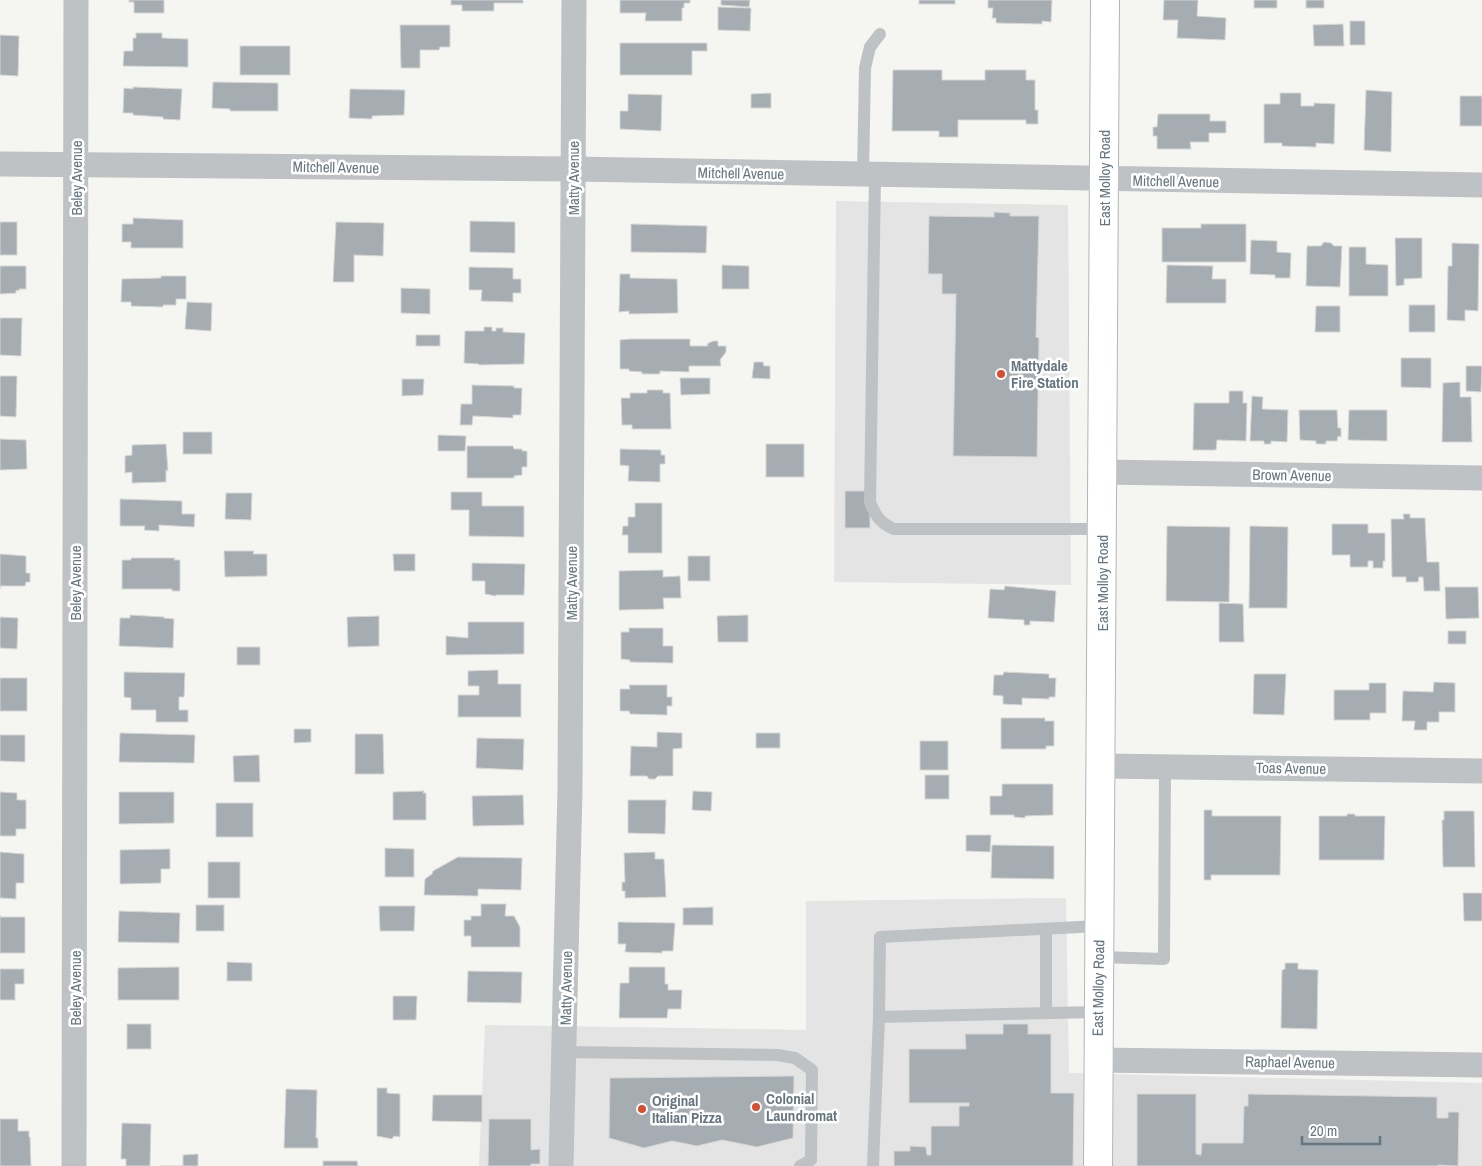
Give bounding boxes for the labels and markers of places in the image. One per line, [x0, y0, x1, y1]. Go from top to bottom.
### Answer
place label: Mattydale Fire Station [1011, 355, 1079, 393]
marker: Mattydale Fire Station [995, 368, 1007, 380]
place label: Colonial Laundromat [766, 1088, 837, 1126]
place label: Original Italian Pizza [652, 1090, 722, 1128]
marker: Colonial Laundromat [750, 1101, 762, 1113]
marker: Original Italian Pizza [636, 1103, 648, 1115]

